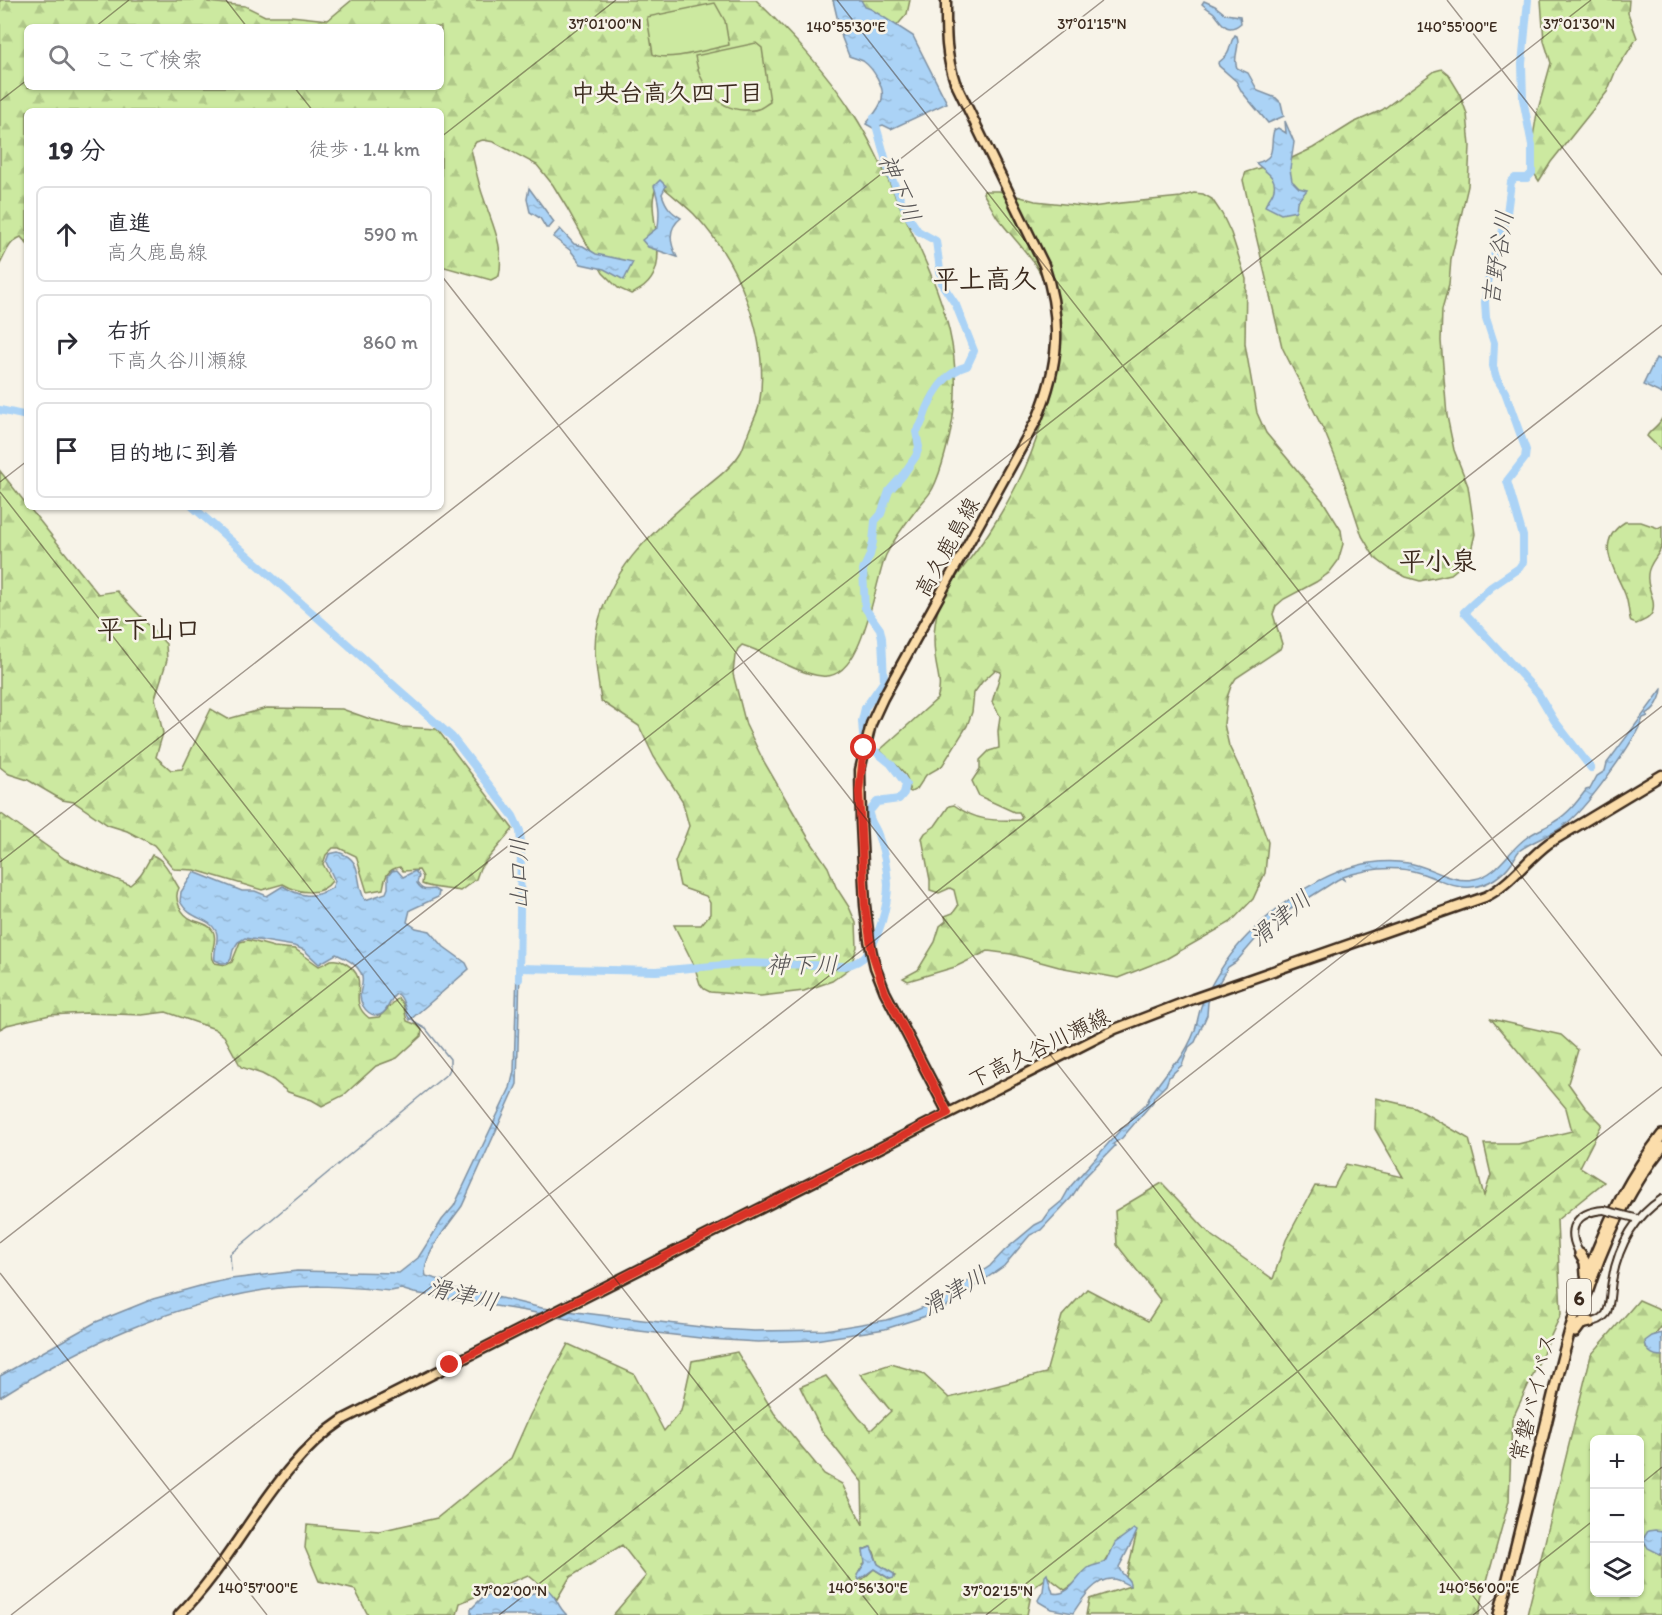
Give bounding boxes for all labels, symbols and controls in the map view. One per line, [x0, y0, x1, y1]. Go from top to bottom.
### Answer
text: 37°01'00"N [568, 15, 642, 33]
text: 37°01'15"N [1057, 15, 1127, 33]
text: 37°01'30"N [1543, 15, 1615, 33]
text: 140°55'30"E [806, 18, 886, 36]
text: 140°55'00"E [1417, 18, 1497, 36]
search box [24, 24, 444, 90]
icon: search [45, 41, 78, 74]
text: ここで検索 [93, 46, 203, 73]
district label: 中央台高久四丁目 [571, 78, 763, 107]
text: 19 分 [48, 134, 106, 166]
text: 徒歩 · 1.4 km [309, 137, 420, 161]
water label: 神下川 [873, 149, 927, 227]
water label: 吉野谷川 [1475, 208, 1519, 308]
text: 直進 [107, 209, 151, 236]
icon: ahead [50, 218, 83, 251]
text: 590 m [363, 222, 418, 246]
text: 高久鹿島線 [107, 240, 207, 264]
district label: 平上高久 [933, 263, 1037, 295]
text: 右折 [107, 317, 151, 344]
icon: right [50, 326, 83, 359]
text: 860 m [363, 330, 418, 354]
text: 下高久谷川瀬線 [107, 348, 247, 372]
icon: arrive [50, 434, 83, 467]
text: 目的地に到着 [107, 439, 239, 466]
street label: 高久鹿島線 [909, 492, 985, 602]
district label: 平小泉 [1399, 545, 1477, 577]
district label: 平下山口 [97, 613, 201, 645]
route start [850, 734, 876, 760]
water label: 山口川 [504, 838, 533, 910]
water label: 滑津川 [1243, 884, 1317, 952]
water label: 神下川 [766, 950, 838, 979]
street label: 下高久谷川瀬線 [964, 1002, 1114, 1094]
water label: 滑津川 [916, 1260, 992, 1322]
water label: 滑津川 [425, 1272, 501, 1316]
road number: 6 [1567, 1279, 1591, 1315]
street label: 常磐バイパス [1504, 1330, 1562, 1464]
route end [436, 1351, 462, 1377]
map controls [1590, 1435, 1644, 1597]
button: + [1590, 1435, 1644, 1489]
button: − [1590, 1489, 1644, 1543]
button: layers [1590, 1543, 1644, 1597]
text: 140°57'00"E [218, 1579, 298, 1597]
text: 140°56'30"E [828, 1579, 908, 1597]
text: 140°56'00"E [1439, 1579, 1519, 1597]
text: 37°02'00"N [473, 1582, 547, 1600]
text: 37°02'15"N [963, 1582, 1033, 1600]

